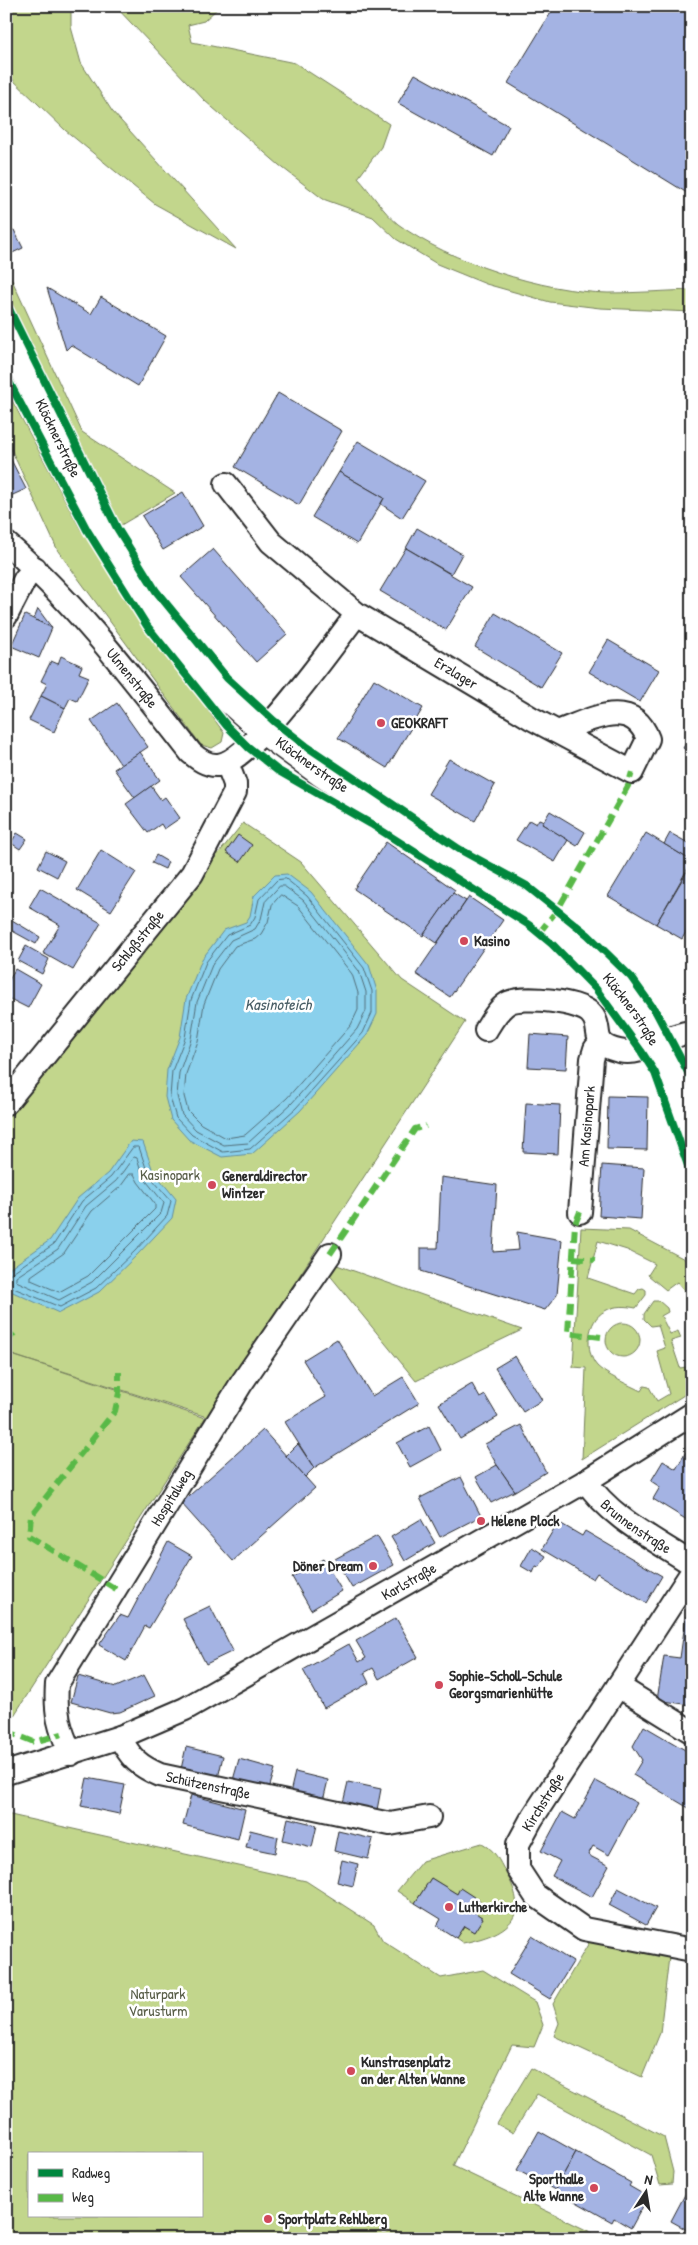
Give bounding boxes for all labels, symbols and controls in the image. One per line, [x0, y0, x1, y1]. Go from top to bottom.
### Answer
street label: Klöcknerstraße [30, 395, 86, 481]
street label: Ulmenstraße [102, 643, 163, 712]
street label: Erzlager [431, 652, 482, 694]
place label: GEOKRAFT [391, 712, 449, 733]
marker: GEOKRAFT [375, 717, 387, 729]
street label: Klöcknerstraße [272, 731, 353, 797]
street label: Schloßstraße [106, 905, 169, 976]
place label: Kasino [474, 930, 510, 951]
marker: Kasino [458, 935, 470, 947]
street label: Klöcknerstraße [598, 968, 665, 1049]
water label: Kasinoteich [245, 993, 313, 1015]
street label: Am Kasinopark [573, 1085, 600, 1167]
park label: Kasinopark [140, 1164, 200, 1185]
place label: Generaldirector Wintzer [222, 1165, 308, 1203]
marker: Generaldirector Wintzer [206, 1179, 218, 1191]
street label: Hospitalweg [145, 1465, 197, 1530]
street label: Brunnenstraße [596, 1494, 675, 1558]
place label: Helene Plock [491, 1510, 560, 1531]
marker: Helene Plock [475, 1515, 487, 1527]
place label: Döner Dream [293, 1555, 363, 1576]
street label: Karlstraße [377, 1557, 440, 1605]
marker: Döner Dream [367, 1560, 379, 1572]
place label: Sophie-Scholl-Schule Georgsmarienhütte [449, 1665, 563, 1704]
marker: Sophie-Scholl-Schule Georgsmarienhütte [433, 1679, 445, 1691]
street label: Schützenstraße [164, 1766, 252, 1804]
street label: Kirchstraße [516, 1768, 569, 1835]
place label: Lutherkirche [459, 1896, 527, 1917]
marker: Lutherkirche [443, 1901, 455, 1913]
park label: Naturpark Varusturm [129, 1983, 188, 2021]
place label: Kunstrasenplatz an der Alten Wanne [361, 2051, 466, 2089]
marker: Kunstrasenplatz an der Alten Wanne [345, 2065, 357, 2077]
legend [28, 2152, 202, 2218]
text: Radweg [72, 2162, 110, 2183]
place label: Sporthalle Alte Wanne [523, 2168, 584, 2206]
north arrow [620, 2168, 670, 2218]
text: N [643, 2169, 655, 2189]
marker: Sporthalle Alte Wanne [588, 2182, 600, 2194]
text: Weg [72, 2186, 94, 2207]
place label: Sportplatz Rehlberg [278, 2208, 388, 2230]
marker: Sportplatz Rehlberg [262, 2213, 274, 2225]

